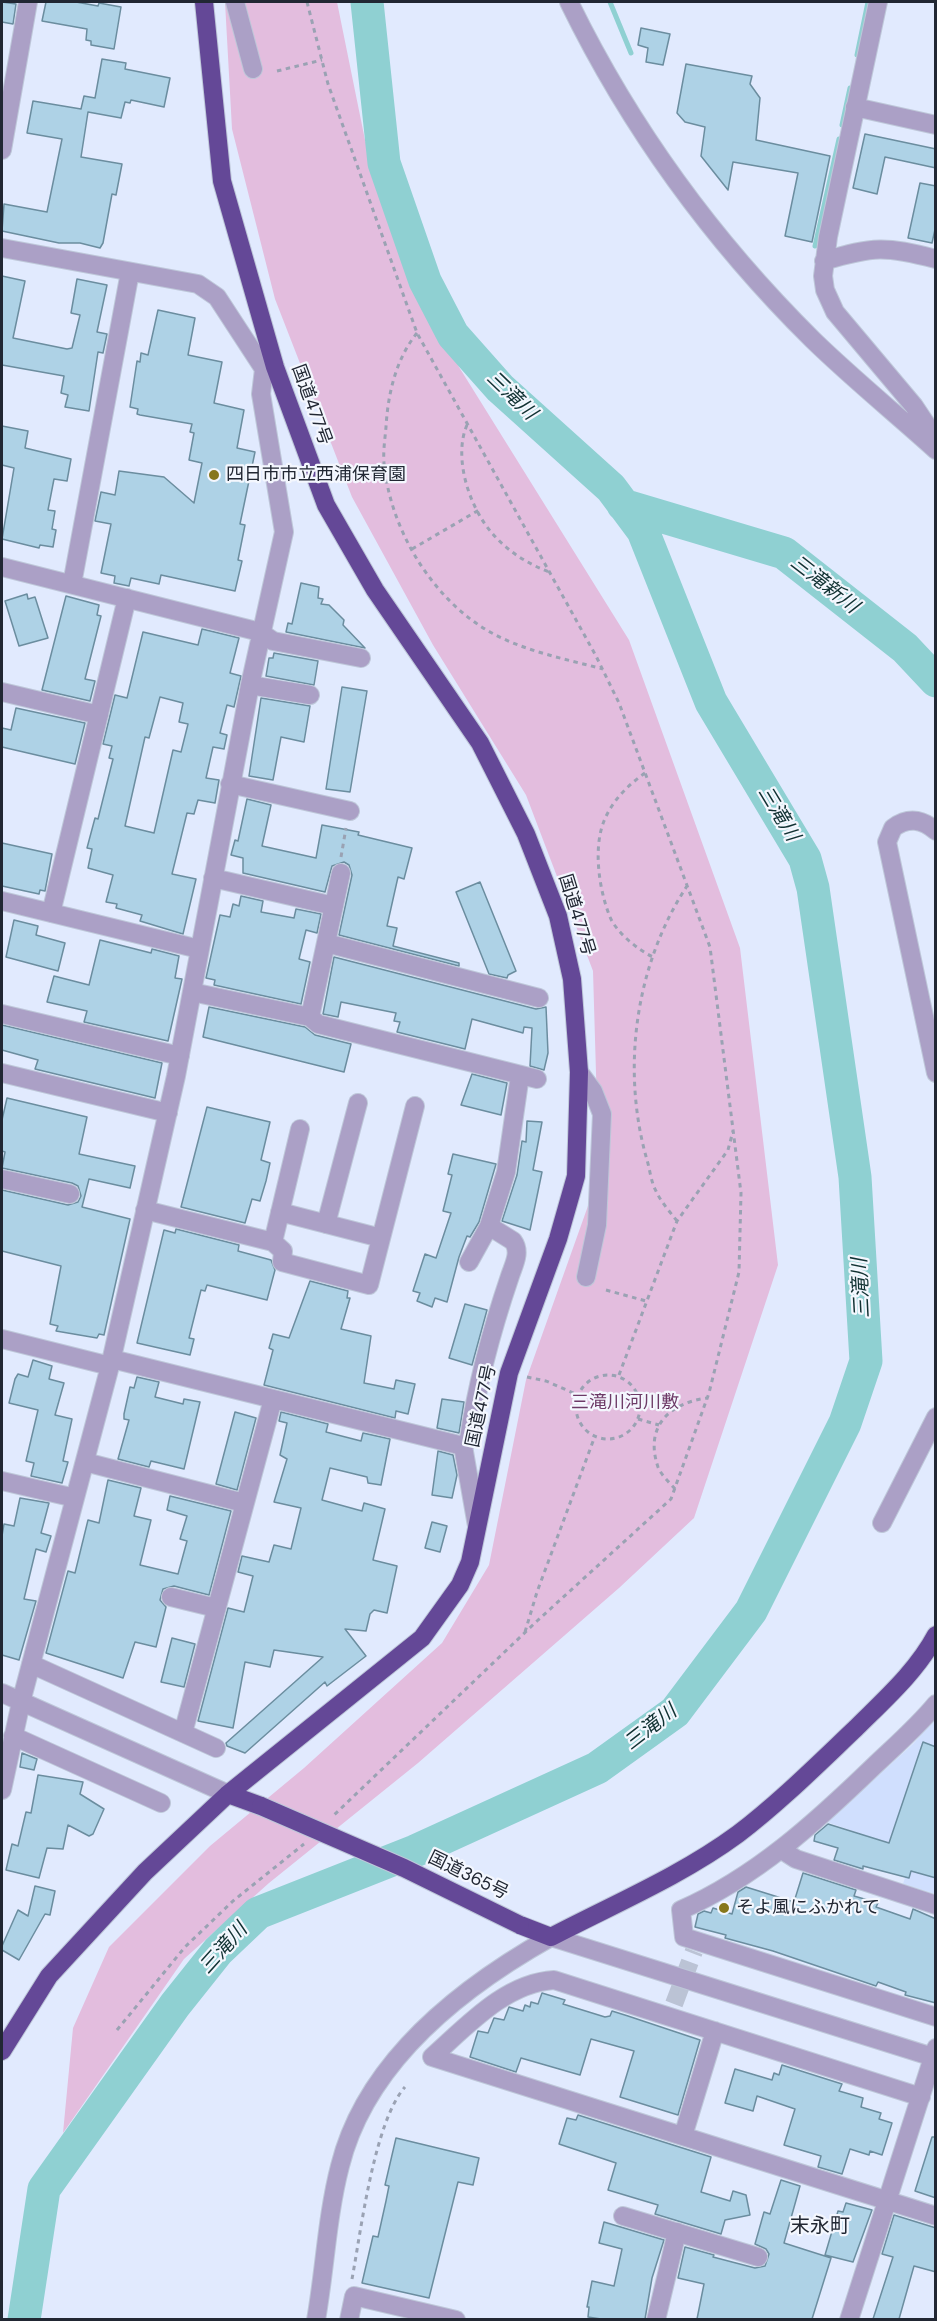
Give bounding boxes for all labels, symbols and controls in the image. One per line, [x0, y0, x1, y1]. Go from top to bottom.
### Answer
street label: 国道477号 [286, 362, 336, 448]
water label: 三滝川 [481, 367, 541, 425]
place label: 四日市市立西浦保育園 [226, 464, 406, 486]
marker: 四日市市立西浦保育園 [207, 468, 221, 482]
water label: 三滝新川 [785, 551, 863, 619]
water label: 三滝川 [752, 782, 804, 846]
street label: 国道477号 [553, 872, 599, 958]
water label: 三滝川 [848, 1257, 876, 1319]
street label: 国道477号 [463, 1363, 501, 1449]
park label: 三滝川河川敷 [571, 1392, 679, 1414]
water label: 三滝川 [620, 1700, 682, 1756]
street label: 国道365号 [424, 1847, 512, 1905]
place label: そよ風にふかれて [736, 1897, 880, 1919]
marker: そよ風にふかれて [717, 1901, 731, 1915]
water label: 三滝川 [195, 1919, 253, 1979]
district label: 末永町 [790, 2215, 850, 2239]

